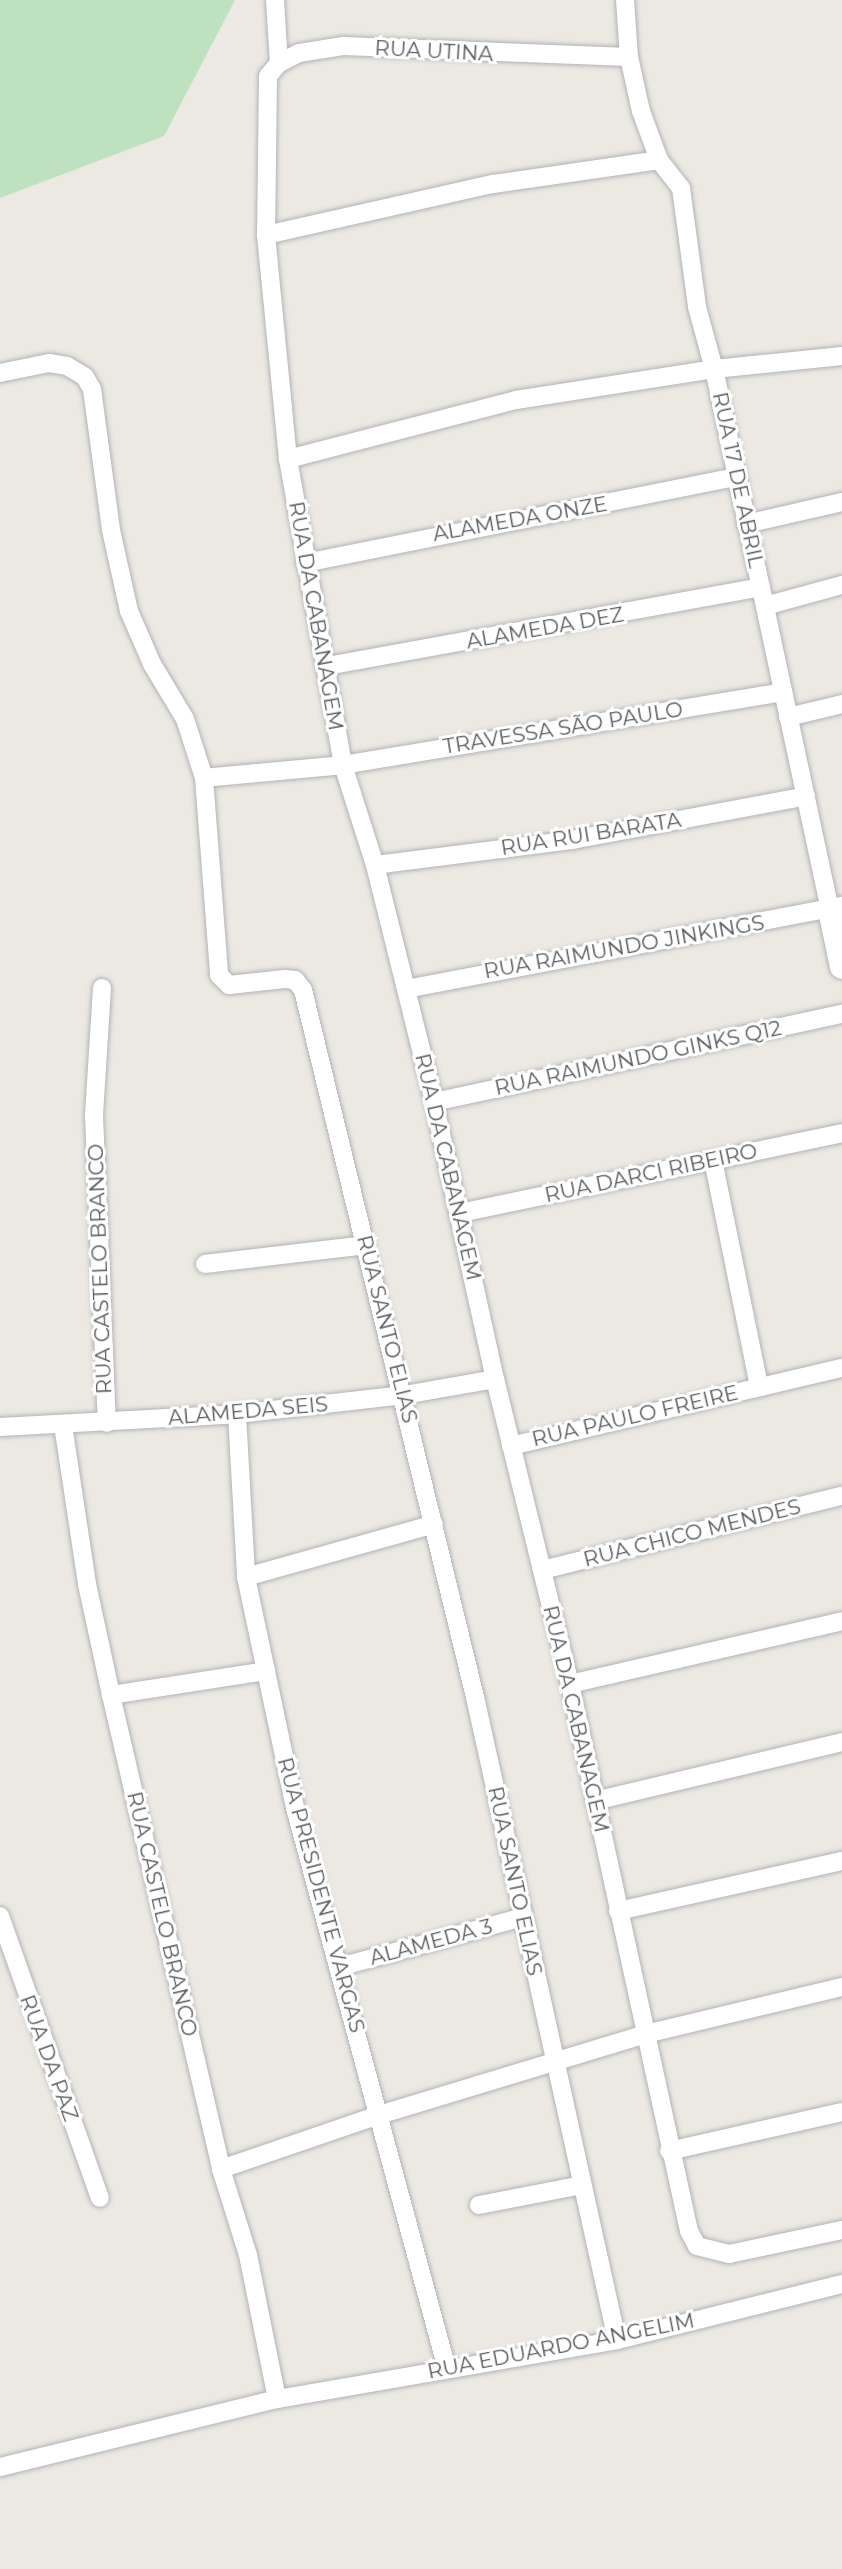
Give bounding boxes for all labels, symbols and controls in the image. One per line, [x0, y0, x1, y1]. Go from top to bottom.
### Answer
street label: RUA UTINA [374, 35, 494, 67]
street label: RUA 17 DE ABRIL [707, 390, 769, 570]
street label: ALAMEDA ONZE [431, 491, 609, 547]
street label: RUA DA CABANAGEM [283, 499, 349, 733]
street label: ALAMEDA DEZ [464, 602, 626, 654]
street label: TRAVESSA SÃO PAULO [441, 697, 685, 759]
street label: RUA RUI BARATA [499, 807, 683, 861]
street label: RUA RAIMUNDO JINKINGS [482, 910, 766, 984]
street label: RUA RAIMUNDO GINKS Q12 [492, 1015, 784, 1101]
street label: RUA DA CABANAGEM [410, 1051, 486, 1283]
street label: RUA DARCI RIBEIRO [542, 1138, 760, 1208]
street label: RUA CASTELO BRANCO [83, 1143, 117, 1395]
street label: RUA SANTO ELIAS [351, 1232, 423, 1426]
street label: RUA PAULO FREIRE [529, 1380, 741, 1452]
street label: ALAMEDA SEIS [167, 1391, 329, 1431]
street label: RUA CHICO MENDES [581, 1494, 803, 1572]
street label: RUA DA CABANAGEM [538, 1603, 614, 1835]
street label: RUA PRESIDENTE VARGAS [272, 1755, 370, 2035]
street label: RUA SANTO ELIAS [483, 1784, 547, 1978]
street label: RUA CASTELO BRANCO [122, 1789, 202, 2039]
street label: ALAMEDA 3 [367, 1914, 495, 1970]
street label: RUA DA PAZ [14, 1991, 84, 2125]
street label: RUA EDUARDO ANGELIM [425, 2308, 697, 2384]

